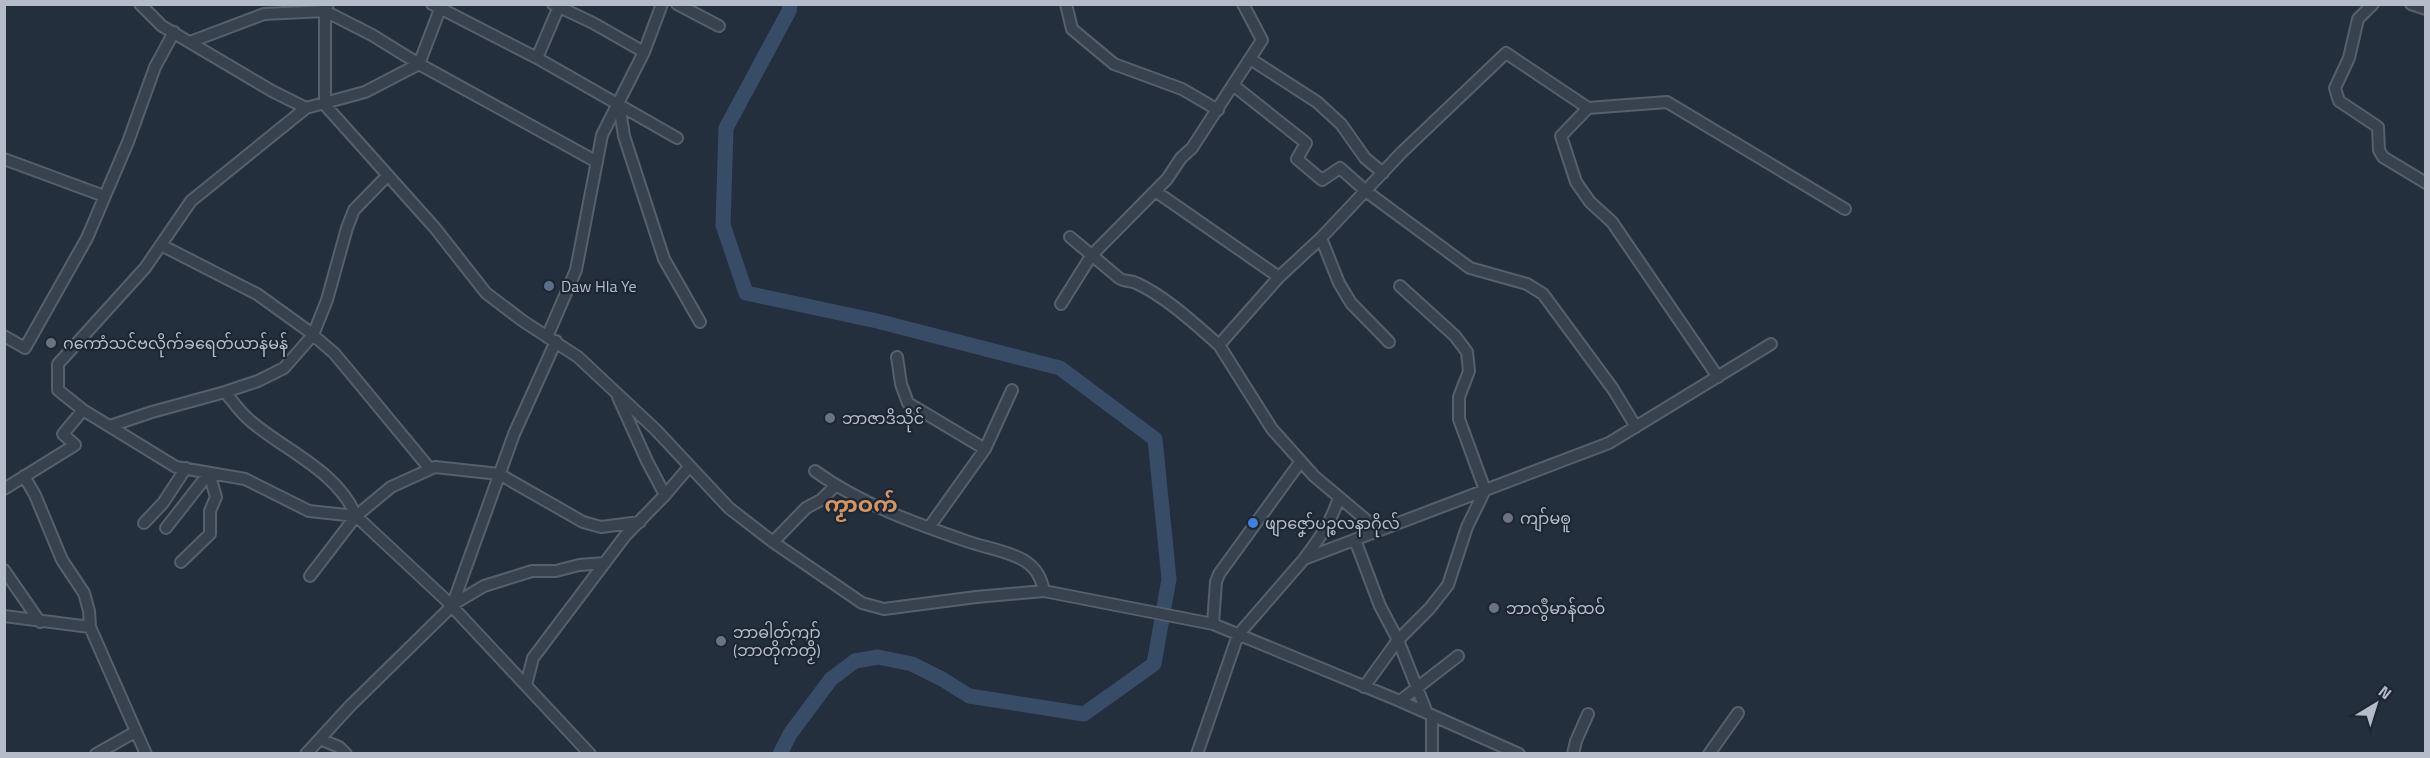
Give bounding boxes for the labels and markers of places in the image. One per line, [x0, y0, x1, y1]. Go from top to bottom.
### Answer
place label: Daw Hla Ye [561, 274, 637, 298]
marker: Daw Hla Ye [542, 279, 556, 293]
place label: ဂကောံသင်ဗလိုက်ခရေတ်ယာန်မန် [63, 331, 288, 358]
marker: ဂကောံသင်ဗလိုက်ခရေတ်ယာန်မန် [44, 336, 58, 350]
place label: ဘာဇာဒိသိုင် [842, 406, 924, 433]
marker: ဘာဇာဒိသိုင် [823, 411, 837, 425]
place label: ကျာ်မၜူ [1520, 506, 1571, 533]
place label: ဖျာဇၞော်ပဉ္စလနာဂိုလ် [1265, 511, 1400, 538]
marker: ကျာ်မၜူ [1501, 511, 1515, 525]
marker: ဖျာဇၞော်ပဉ္စလနာဂိုလ် [1246, 516, 1260, 530]
place label: ဘာလွဳမာန်ထဝ် [1506, 596, 1605, 622]
marker: ဘာလွဳမာန်ထဝ် [1487, 601, 1501, 615]
place label: ဘာဓါတ်ကျာ် (ဘာတိုက်တၟိ) [733, 620, 821, 665]
marker: ဘာဓါတ်ကျာ် (ဘာတိုက်တၟိ) [714, 634, 728, 648]

